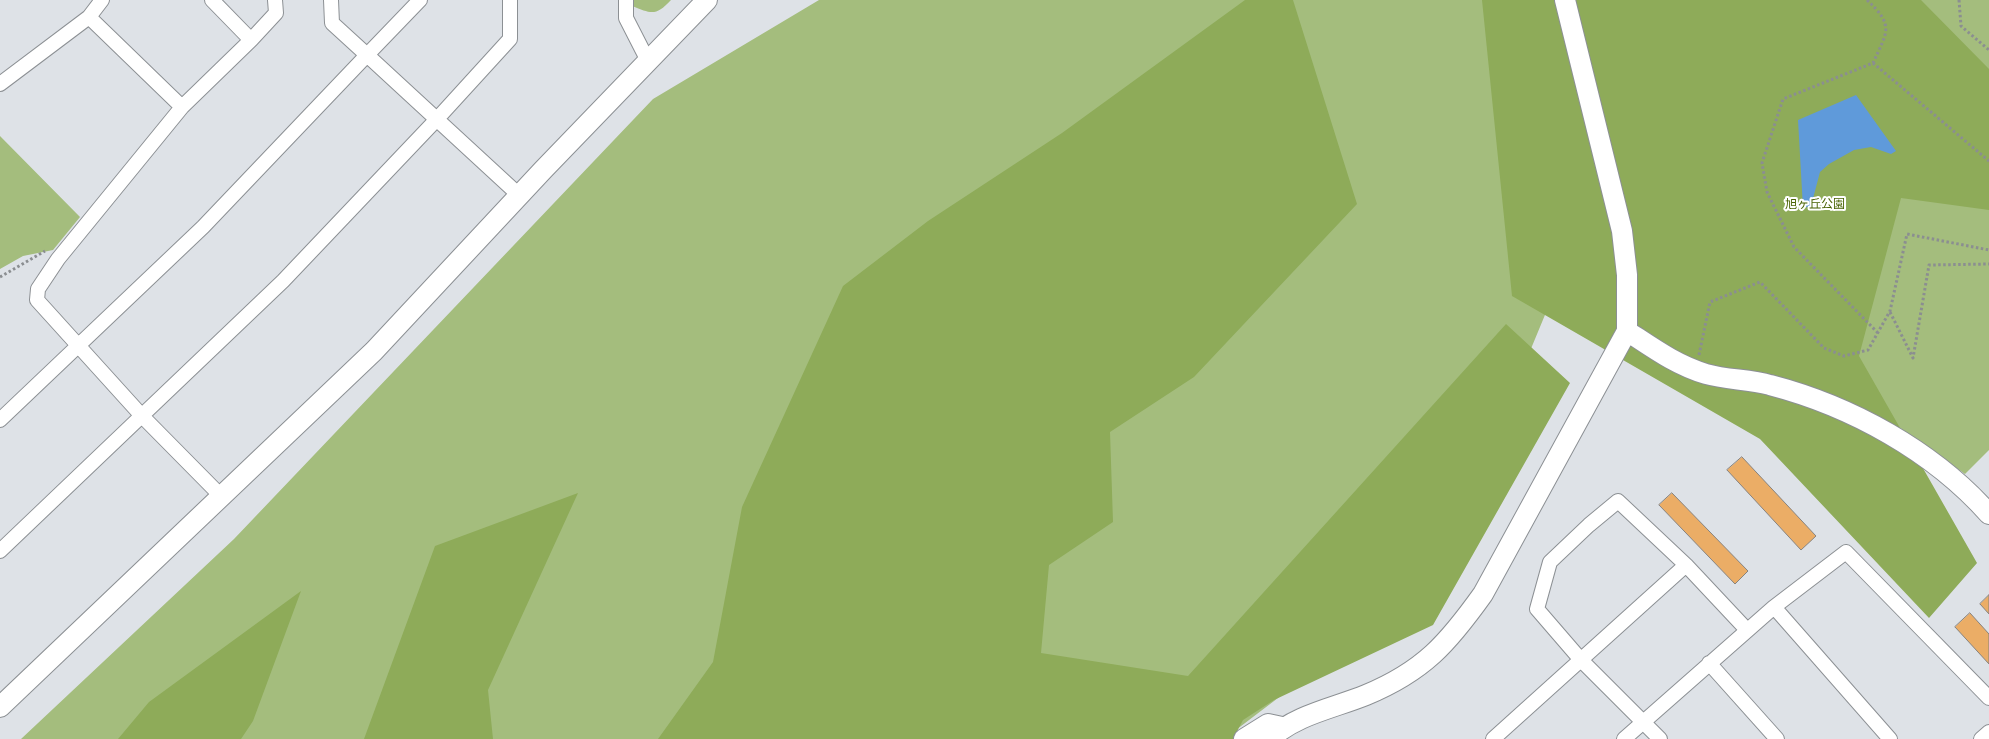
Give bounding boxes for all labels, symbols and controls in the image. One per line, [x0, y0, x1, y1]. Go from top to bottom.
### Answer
park label: 旭ヶ丘公園 [1785, 197, 1845, 211]

